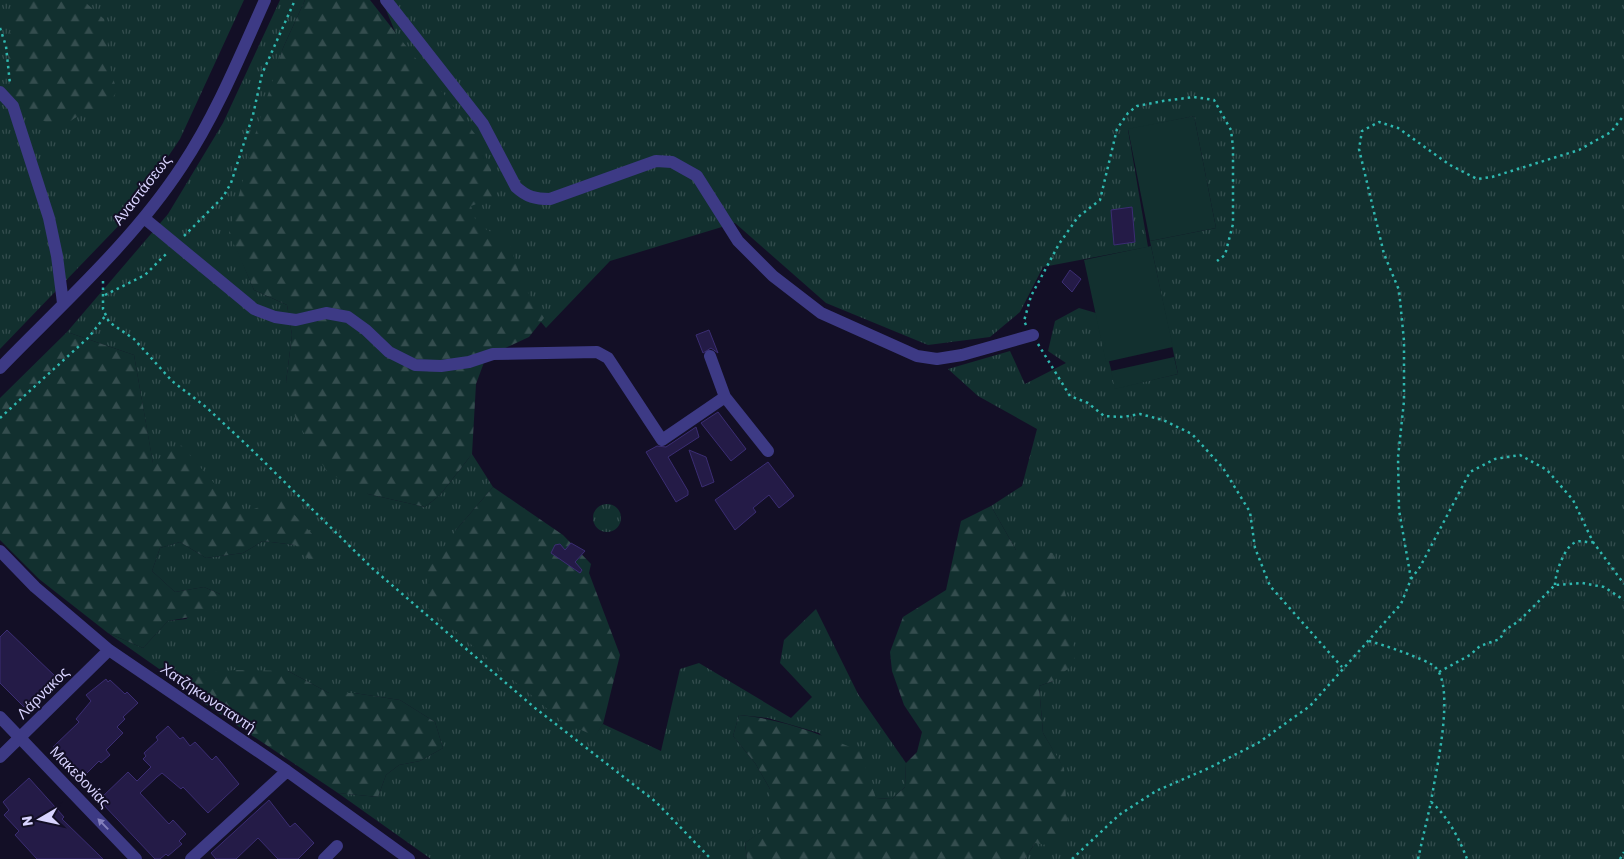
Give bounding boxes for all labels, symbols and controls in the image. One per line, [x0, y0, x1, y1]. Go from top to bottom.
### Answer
street label: Αναστάσεως [109, 151, 175, 229]
street label: Χατζηκωνσταντή [157, 659, 259, 737]
street label: Λάρνακος [13, 663, 73, 723]
street label: Μακεδονίας [46, 742, 114, 812]
north arrow [15, 794, 65, 844]
text: N [18, 815, 37, 827]
one-way arrow [97, 818, 109, 830]

